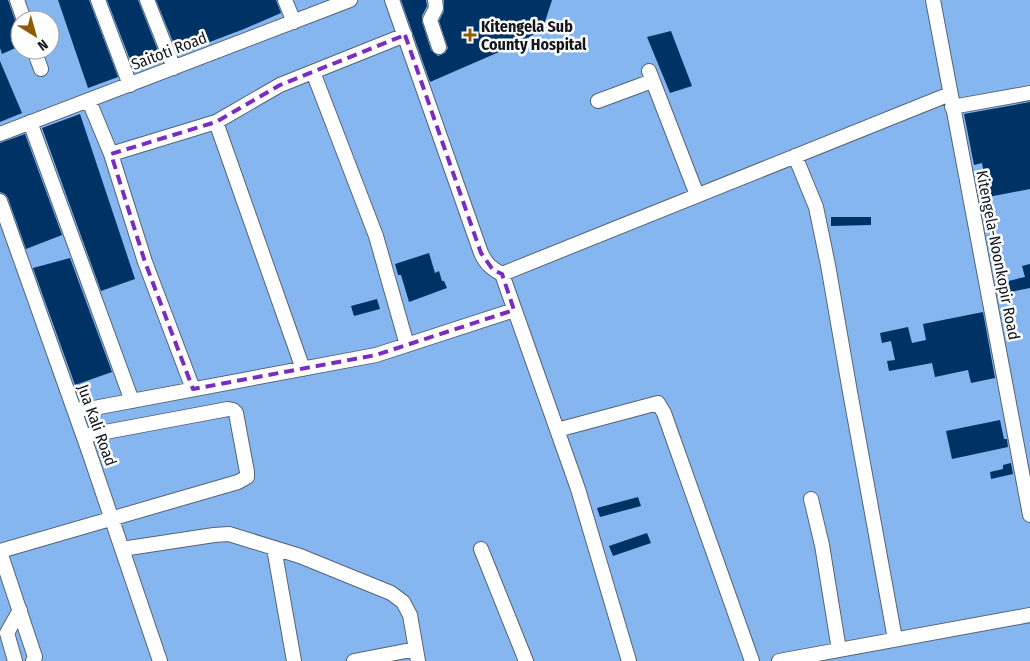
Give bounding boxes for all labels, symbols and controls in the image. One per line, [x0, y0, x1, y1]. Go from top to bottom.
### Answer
north arrow [10, 10, 60, 60]
place label: Kitengela Sub County Hospital [481, 17, 587, 54]
street label: Saitoti Road [129, 28, 209, 74]
marker: Kitengela Sub County Hospital [463, 28, 477, 42]
text: N [34, 36, 51, 54]
street label: Kitengela-Noonkopir Road [972, 169, 1024, 341]
street label: Jua Kali Road [73, 382, 121, 468]

